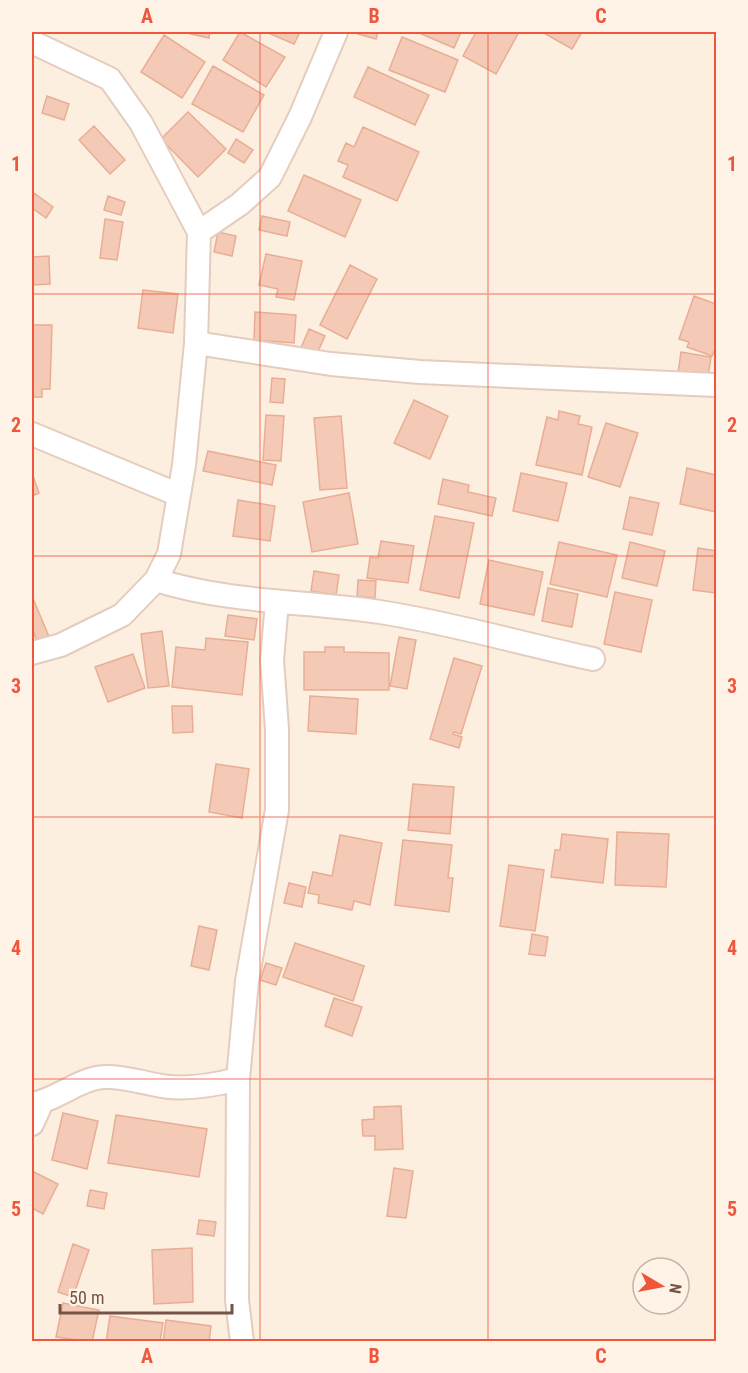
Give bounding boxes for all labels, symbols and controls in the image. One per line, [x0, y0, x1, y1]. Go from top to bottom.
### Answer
text: A [141, 4, 153, 28]
text: B [368, 4, 380, 28]
text: C [595, 4, 607, 28]
text: 1 [11, 152, 21, 176]
text: 1 [727, 152, 737, 176]
text: 2 [11, 413, 21, 437]
text: 2 [727, 413, 737, 437]
text: 3 [11, 674, 21, 698]
text: 3 [727, 674, 737, 698]
text: 4 [11, 936, 21, 960]
text: 4 [727, 936, 737, 960]
text: 5 [11, 1197, 21, 1221]
text: 5 [727, 1197, 737, 1221]
north arrow [631, 1256, 691, 1316]
scale bar [60, 1277, 232, 1315]
text: N [665, 1282, 685, 1295]
text: 50 m [69, 1287, 104, 1308]
text: A [141, 1344, 153, 1368]
text: B [368, 1344, 380, 1368]
text: C [595, 1344, 607, 1368]

